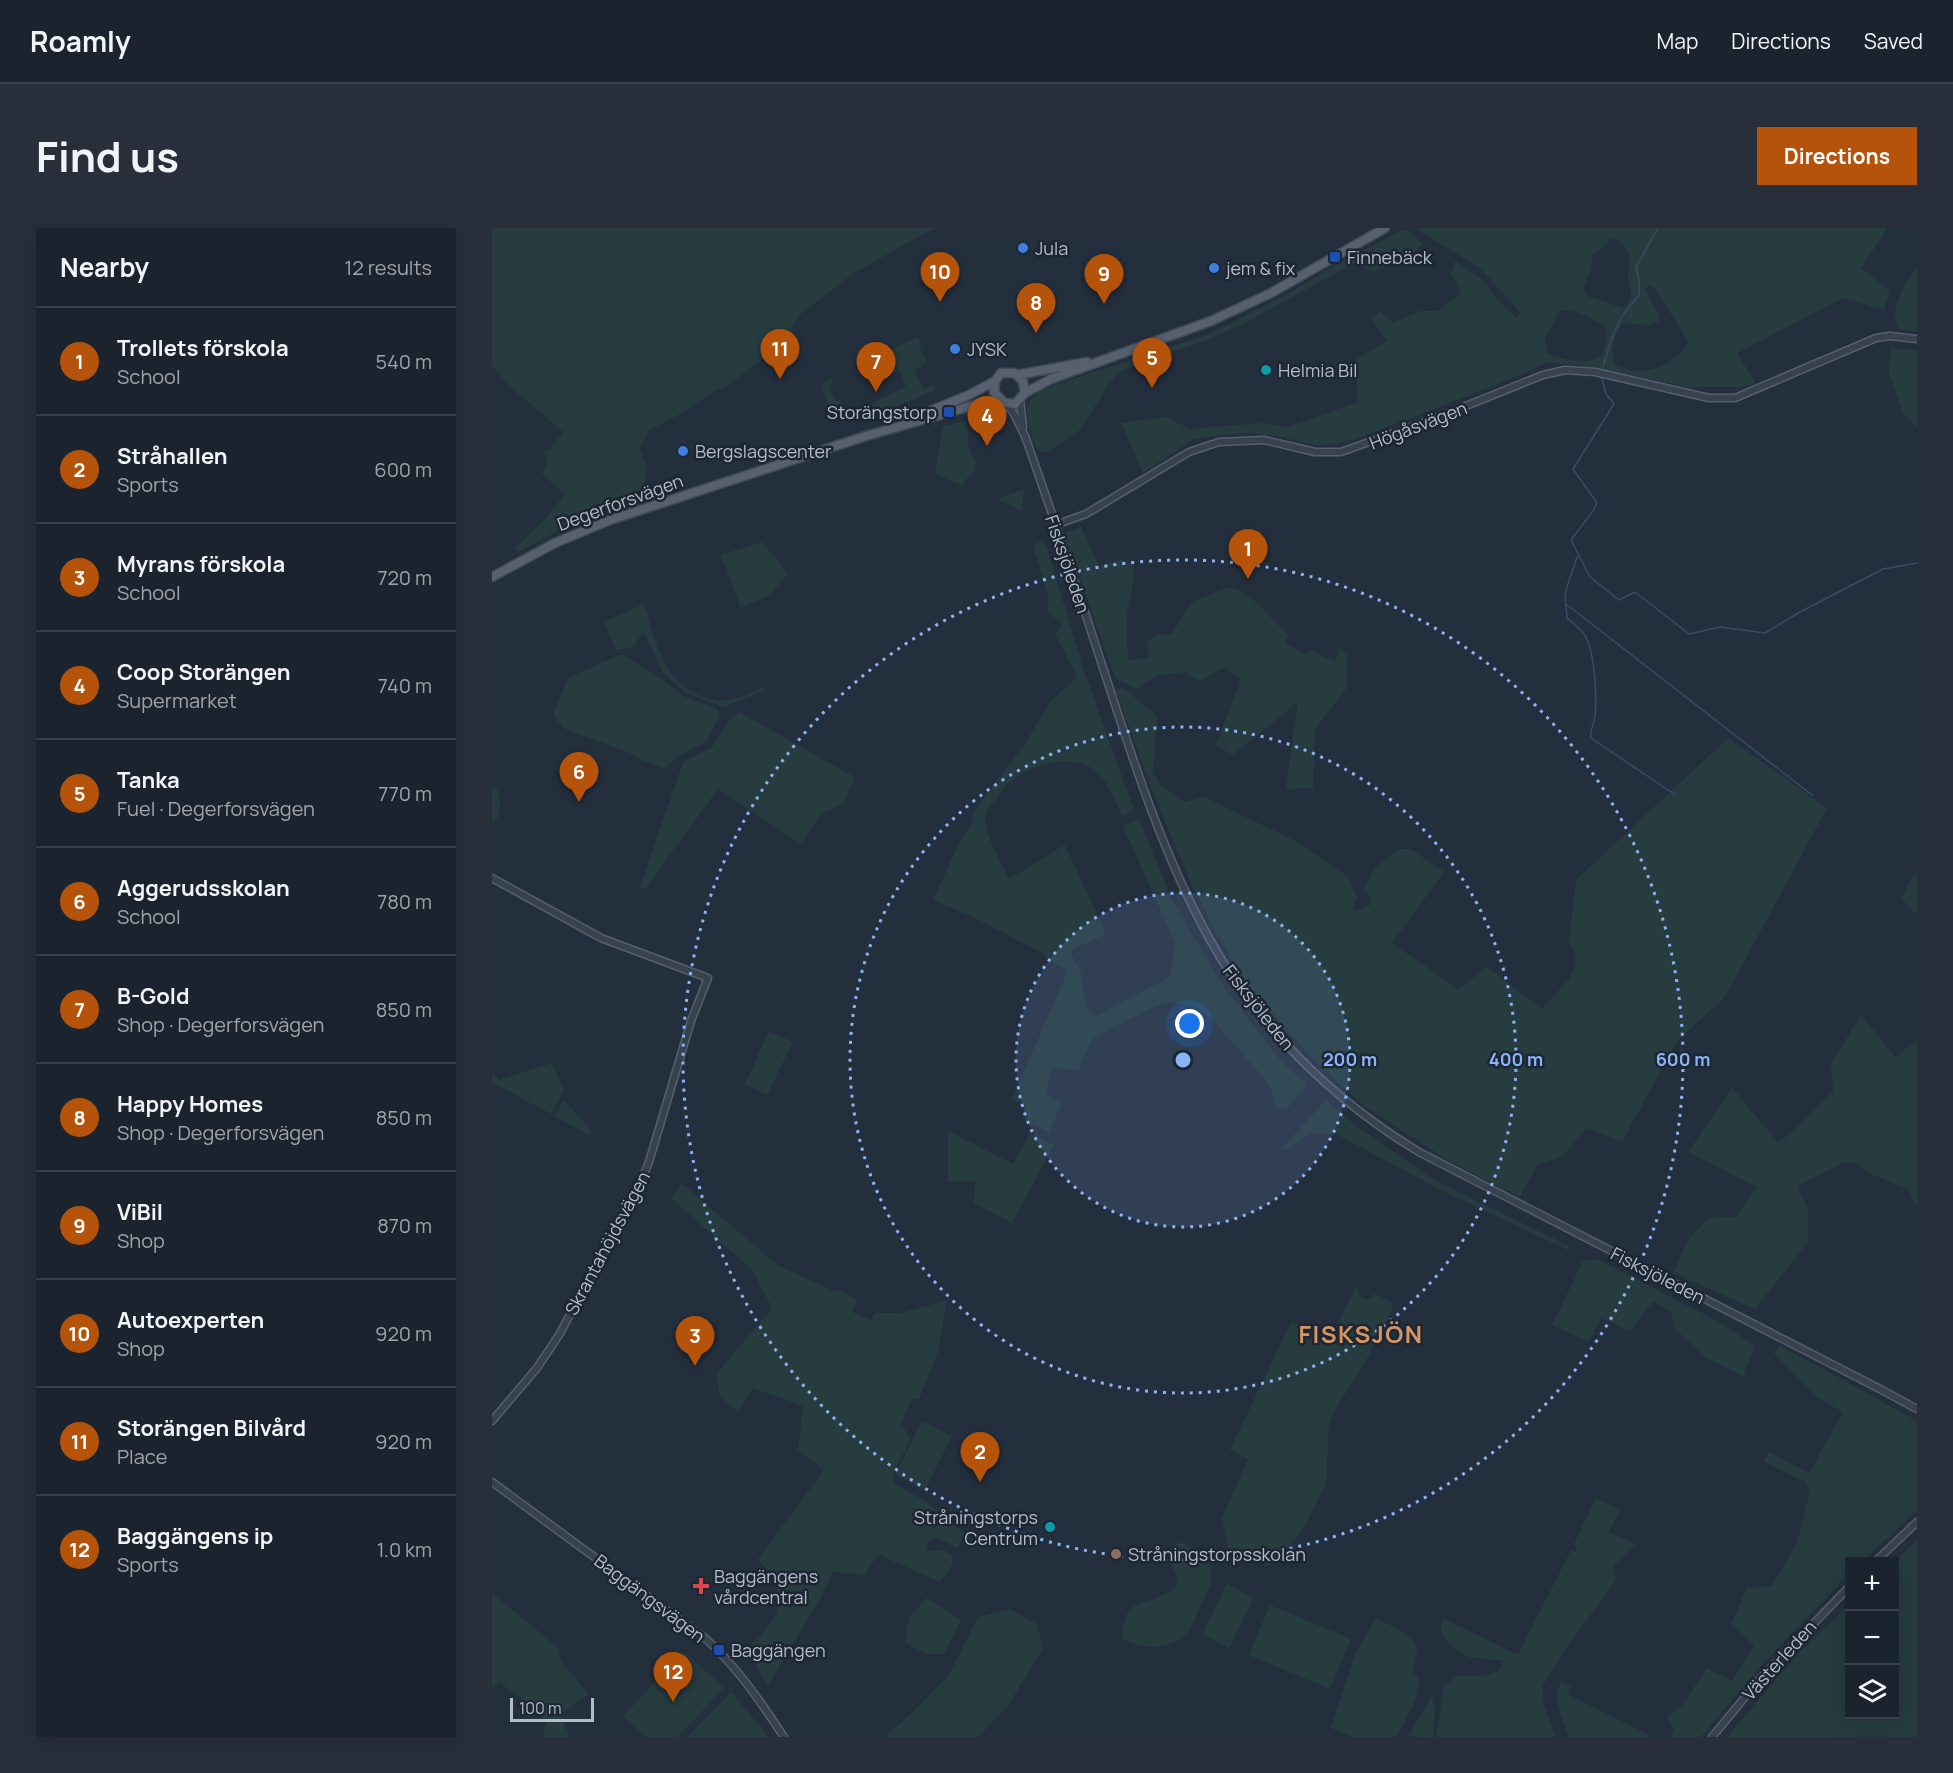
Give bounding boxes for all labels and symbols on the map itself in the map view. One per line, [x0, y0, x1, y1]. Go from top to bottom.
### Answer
place label: Jula [1035, 236, 1068, 260]
marker: Jula [1016, 241, 1030, 255]
place label: Finnebäck [1347, 245, 1433, 269]
marker: Finnebäck [1328, 250, 1342, 264]
pin: 10 [920, 253, 960, 302]
pin: 9 [1084, 254, 1124, 304]
place label: jem & fix [1225, 256, 1296, 280]
marker: jem & fix [1207, 261, 1221, 275]
pin: 8 [1016, 284, 1056, 333]
pin: 11 [760, 330, 800, 379]
place label: JYSK [967, 337, 1007, 361]
pin: 5 [1132, 338, 1172, 388]
pin: 7 [856, 342, 896, 392]
marker: JYSK [948, 342, 962, 356]
place label: Helmia Bil [1278, 358, 1358, 382]
marker: Helmia Bil [1259, 363, 1273, 377]
street label: Högåsvägen [1366, 395, 1470, 455]
pin: 4 [968, 396, 1006, 446]
place label: Storängstorp [827, 400, 937, 424]
marker: Storängstorp [942, 405, 956, 419]
place label: Bergslagscenter [695, 439, 832, 463]
marker: Bergslagscenter [676, 444, 690, 458]
street label: Degerforsvägen [554, 468, 686, 536]
street label: Fisksjöleden [1040, 512, 1096, 616]
pin: 1 [1228, 530, 1268, 579]
pin: 6 [560, 752, 598, 802]
street label: Fisksjöleden [1218, 959, 1300, 1055]
your location [1175, 1009, 1204, 1038]
text: 200 m [1323, 1047, 1377, 1071]
text: 400 m [1489, 1047, 1543, 1071]
text: 600 m [1656, 1047, 1710, 1071]
centre of rings [1173, 1050, 1193, 1070]
street label: Skrantahöjdsvägen [559, 1167, 655, 1319]
street label: Fisksjöleden [1607, 1241, 1709, 1309]
pin: 3 [676, 1316, 714, 1366]
district label: FISKSJÖN [1299, 1317, 1423, 1350]
pin: 2 [960, 1432, 1000, 1482]
place label: Stråningstorps Centrum [914, 1505, 1038, 1550]
marker: Stråningstorps Centrum [1043, 1520, 1057, 1534]
place label: Stråningstorpsskolan [1128, 1542, 1306, 1566]
marker: Stråningstorpsskolan [1109, 1547, 1123, 1561]
street label: Baggängsvägen [590, 1548, 710, 1648]
place label: Baggängens vårdcentral [714, 1564, 818, 1609]
marker: Baggängens vårdcentral [692, 1577, 710, 1595]
street label: Västerleden [1737, 1615, 1821, 1705]
place label: Baggängen [731, 1638, 826, 1662]
marker: Baggängen [712, 1643, 726, 1657]
pin: 12 [654, 1652, 693, 1702]
scale bar [510, 1695, 594, 1722]

